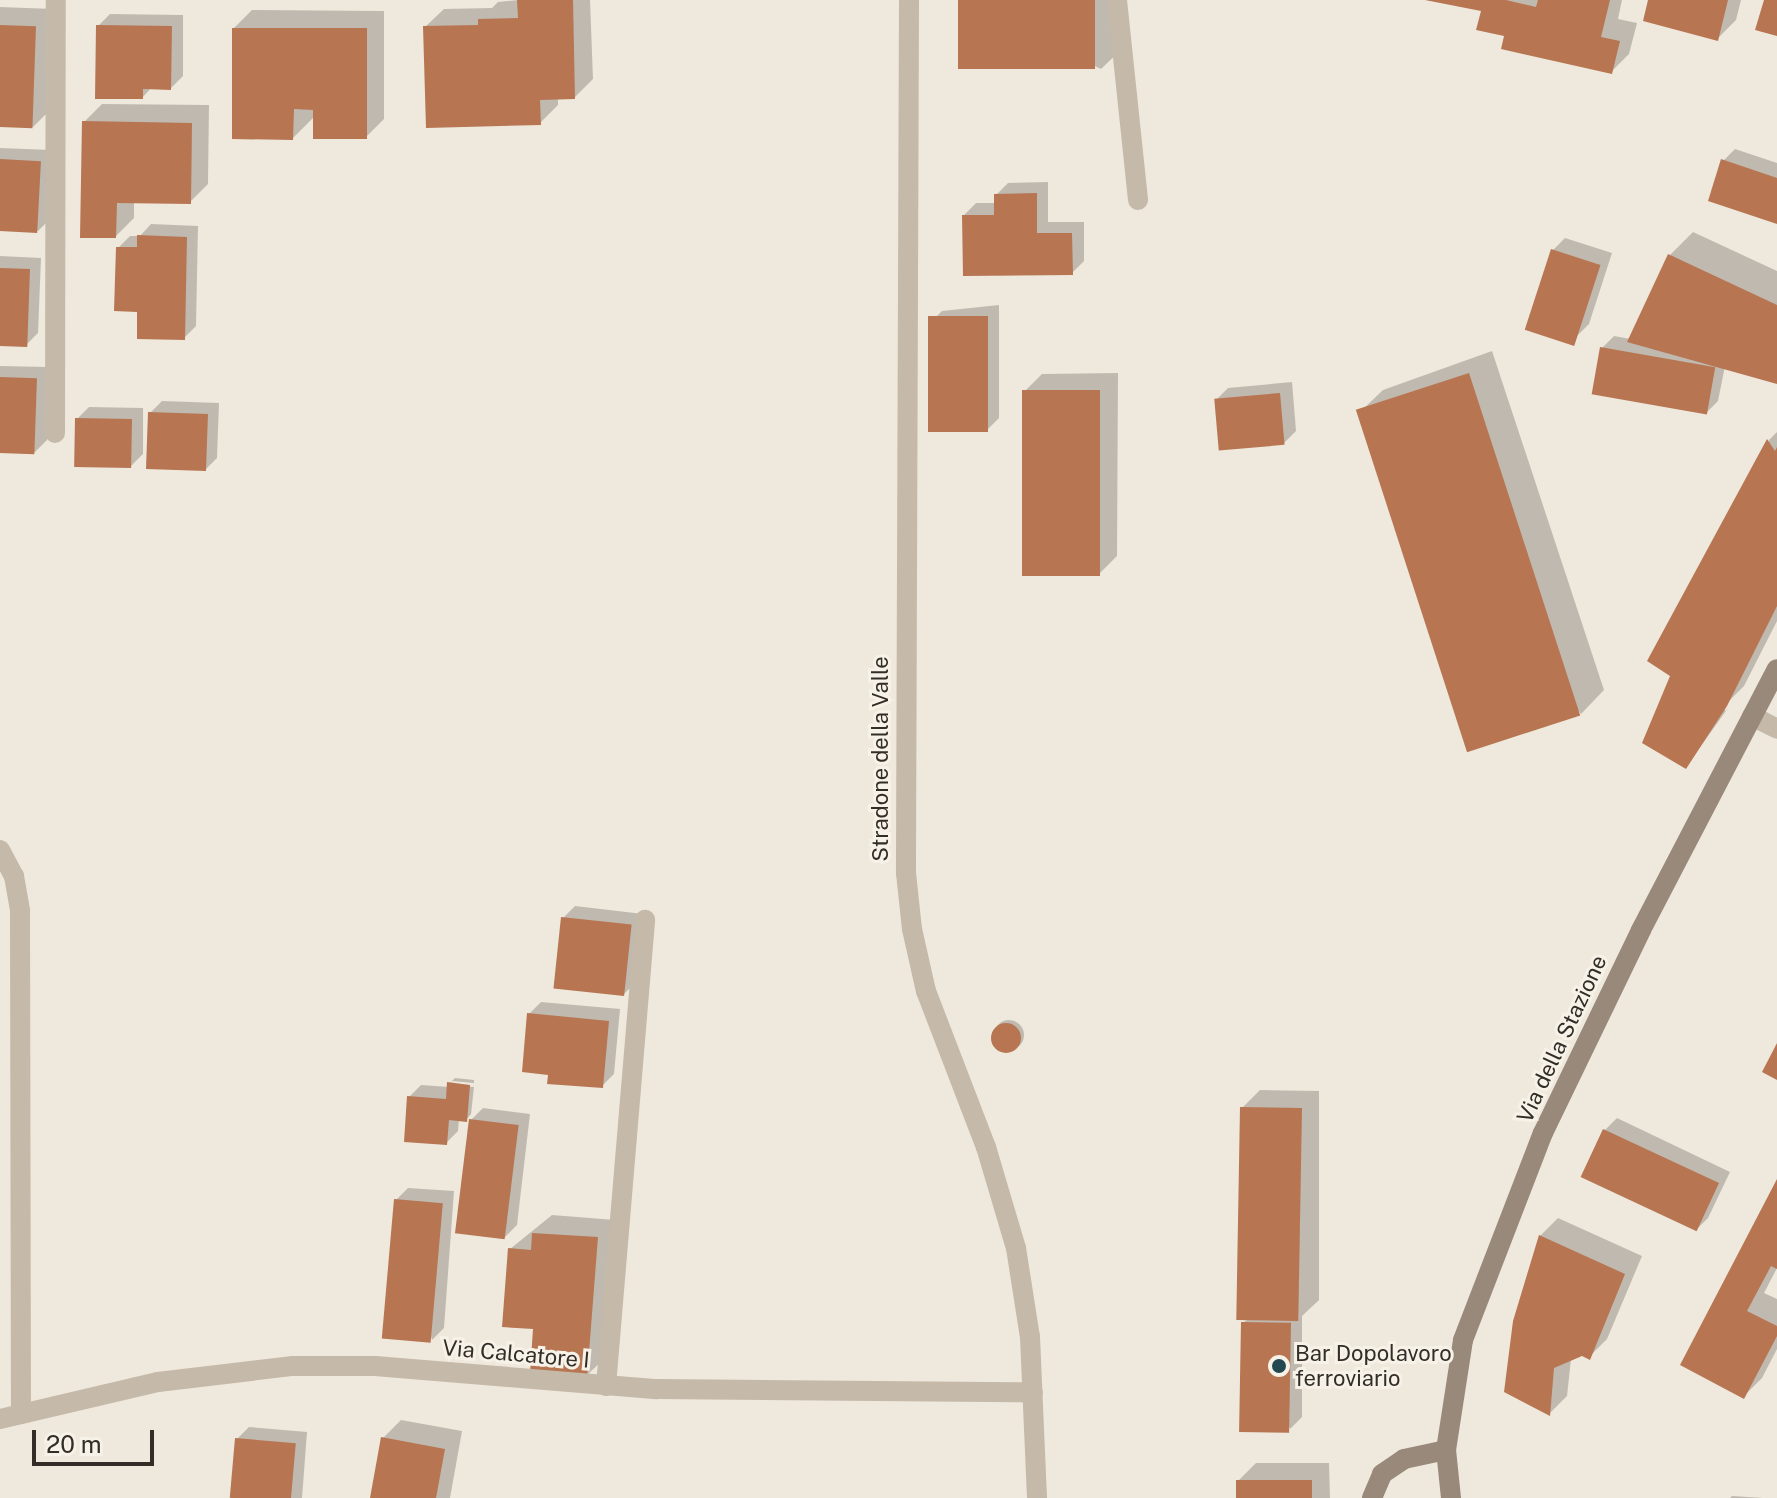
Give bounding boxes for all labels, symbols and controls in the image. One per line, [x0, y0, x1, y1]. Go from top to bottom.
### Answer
street label: Stradone della Valle [868, 656, 894, 862]
street label: Via della Stazione [1512, 951, 1612, 1127]
street label: Via Calcatore I [441, 1334, 591, 1374]
place label: Bar Dopolavoro ferroviario [1295, 1340, 1452, 1392]
marker: Bar Dopolavoro ferroviario [1270, 1357, 1288, 1375]
scale bar [36, 1414, 158, 1464]
text: 20 m [46, 1430, 102, 1458]

